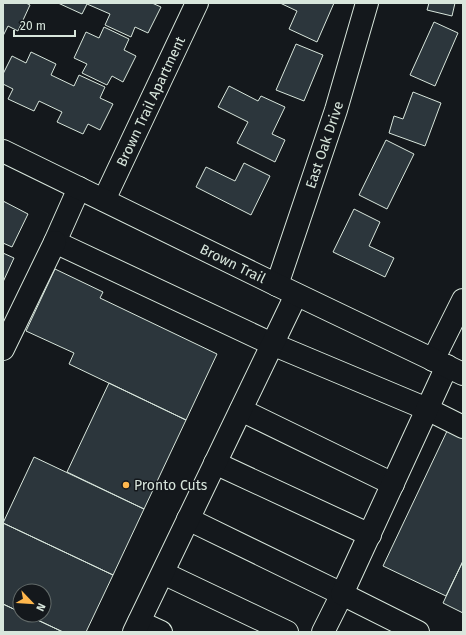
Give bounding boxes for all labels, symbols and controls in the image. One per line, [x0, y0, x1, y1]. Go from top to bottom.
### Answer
scale bar [14, 12, 75, 38]
text: 20 m [20, 19, 46, 33]
street label: Brown Trail Apartment [113, 33, 189, 170]
street label: East Oak Drive [302, 99, 347, 191]
street label: Brown Trail [197, 241, 268, 287]
place label: Pronto Cuts [134, 477, 208, 494]
marker: Pronto Cuts [121, 480, 131, 490]
north arrow [12, 583, 52, 623]
text: N [33, 601, 48, 613]

